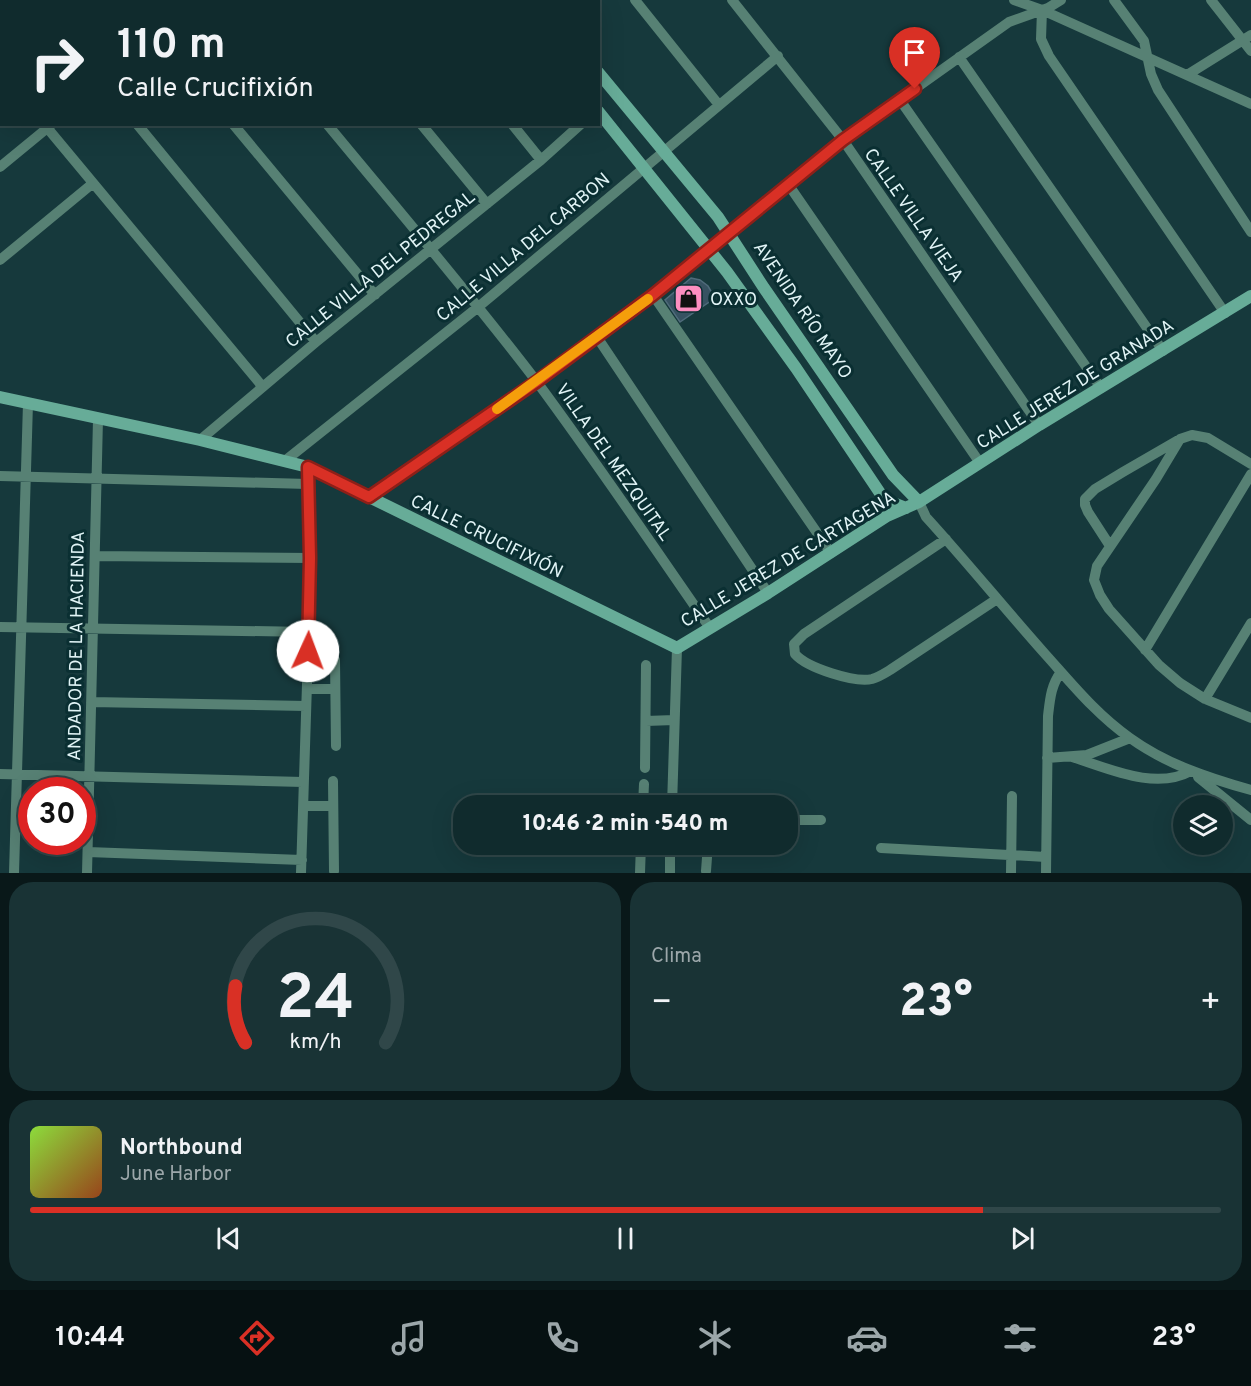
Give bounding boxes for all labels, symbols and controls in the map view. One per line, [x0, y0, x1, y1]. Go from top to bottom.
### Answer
text: 110 m [117, 20, 226, 73]
icon: right [18, 24, 96, 102]
pin [889, 27, 940, 89]
icon: arrive [898, 36, 931, 69]
text: Calle Crucifixión [117, 72, 314, 106]
street label: CALLE VILLA VIEJA [858, 144, 968, 287]
street label: CALLE VILLA DEL CARBON [432, 169, 616, 328]
street label: CALLE VILLA DEL PEDREGAL [281, 186, 481, 354]
street label: AVENIDA RÍO MAYO [747, 237, 858, 384]
shop icon: OXXO [673, 283, 705, 315]
place label: OXXO [710, 289, 757, 312]
street label: CALLE JEREZ DE GRANADA [973, 315, 1179, 456]
street label: VILLA DEL MEZQUITAL [550, 380, 676, 546]
street label: CALLE JEREZ DE CARTAGENA [677, 487, 901, 634]
street label: CALLE CRUCIFIXIÓN [406, 489, 567, 584]
street label: ANDADOR DE LA HACIENDA [64, 531, 91, 761]
position arrow [276, 619, 340, 683]
speed limit sign: 30 [18, 777, 96, 855]
map controls [1173, 795, 1233, 855]
button: layers [1173, 795, 1233, 855]
text: 10:46 · 2 min · 540 m [523, 811, 728, 838]
text: Clima [651, 944, 702, 970]
text: 24 [276, 962, 354, 1041]
text: 23° [899, 975, 973, 1032]
text: − [651, 983, 672, 1025]
text: + [1200, 983, 1221, 1025]
text: km/h [289, 1030, 341, 1057]
text: Northbound [120, 1135, 243, 1162]
text: June Harbor [120, 1162, 232, 1188]
icon: previous [212, 1222, 245, 1255]
icon: pause [609, 1222, 642, 1255]
icon: next [1006, 1222, 1039, 1255]
icon: directions [236, 1317, 278, 1359]
icon: music [388, 1317, 430, 1359]
icon: phone [541, 1317, 583, 1359]
icon: climate [694, 1317, 736, 1359]
icon: car [846, 1317, 888, 1359]
icon: filters [999, 1317, 1041, 1359]
text: 10:44 [55, 1321, 125, 1355]
text: 23° [1152, 1321, 1196, 1355]

